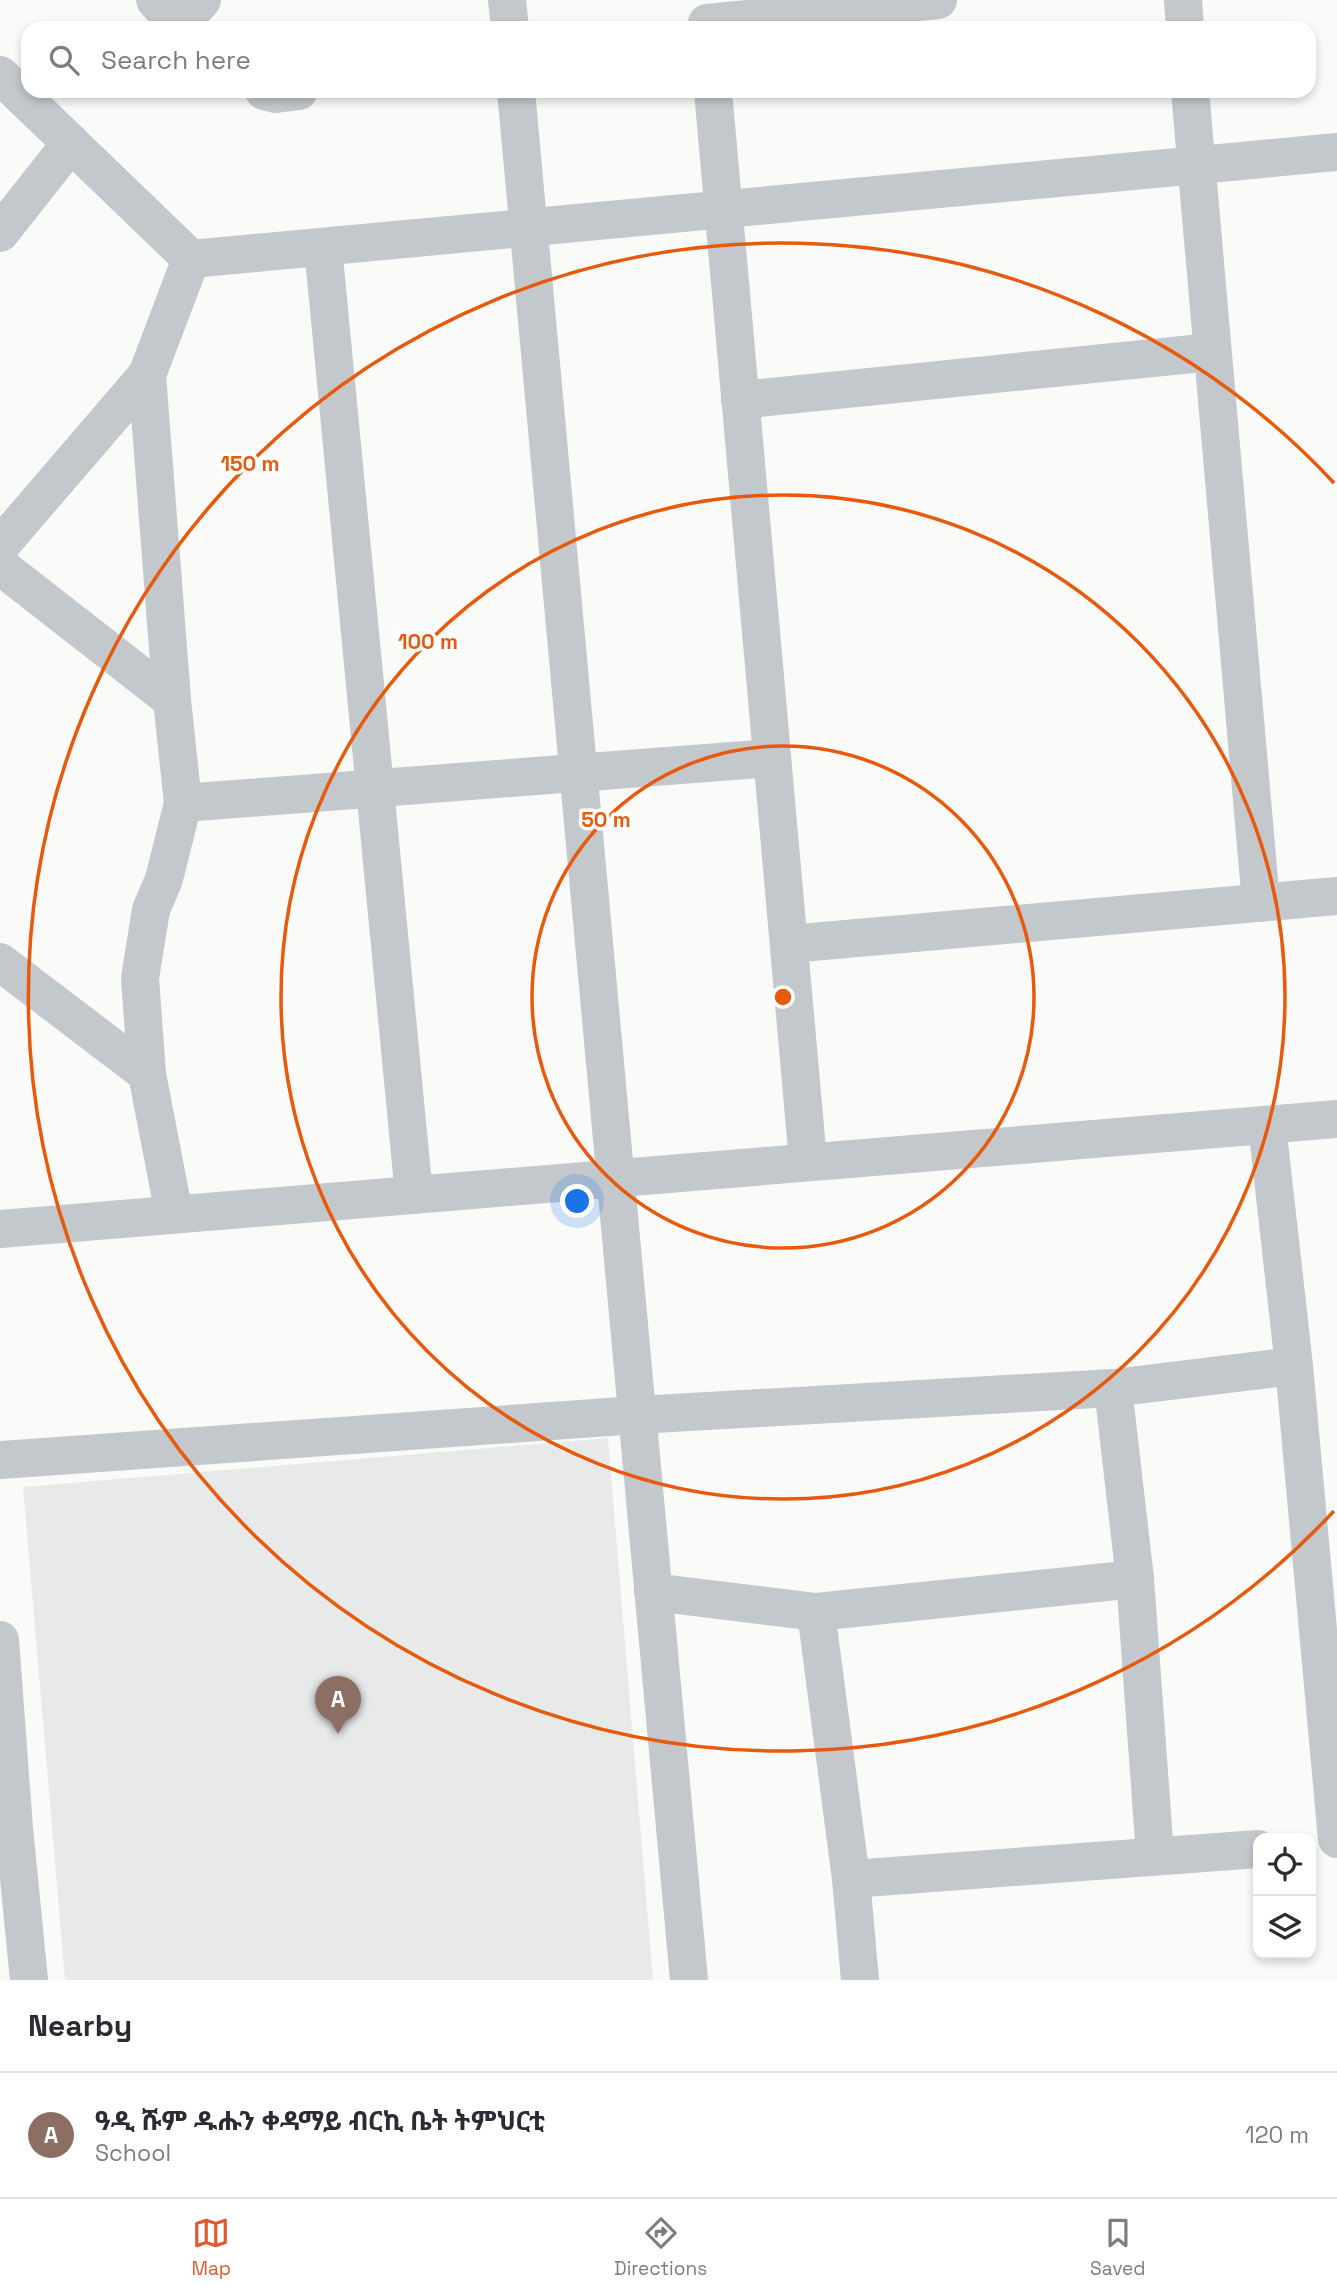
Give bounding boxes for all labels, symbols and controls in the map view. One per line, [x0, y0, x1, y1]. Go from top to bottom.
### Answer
search box [21, 21, 1316, 98]
icon: search [45, 41, 83, 79]
text: Search here [101, 43, 251, 77]
text: 150 m [221, 450, 279, 477]
text: 100 m [398, 628, 458, 655]
text: 50 m [581, 806, 631, 833]
centre of rings [771, 985, 795, 1009]
your location [560, 1184, 594, 1218]
pin: A [315, 1676, 361, 1734]
map controls [1253, 1833, 1316, 1959]
button: locate [1253, 1833, 1316, 1896]
button: layers [1253, 1896, 1316, 1959]
text: Nearby [28, 2006, 132, 2045]
text: ዓዲ ሹም ዱሑን ቀዳማይ ብርኪ ቤት ትምህርቲ [95, 2104, 545, 2138]
text: A [44, 2120, 58, 2150]
text: 120 m [1245, 2120, 1309, 2150]
text: School [95, 2138, 171, 2168]
tab: Map [191, 2214, 231, 2281]
tab: Directions [614, 2214, 707, 2281]
tab: Saved [1090, 2214, 1146, 2281]

